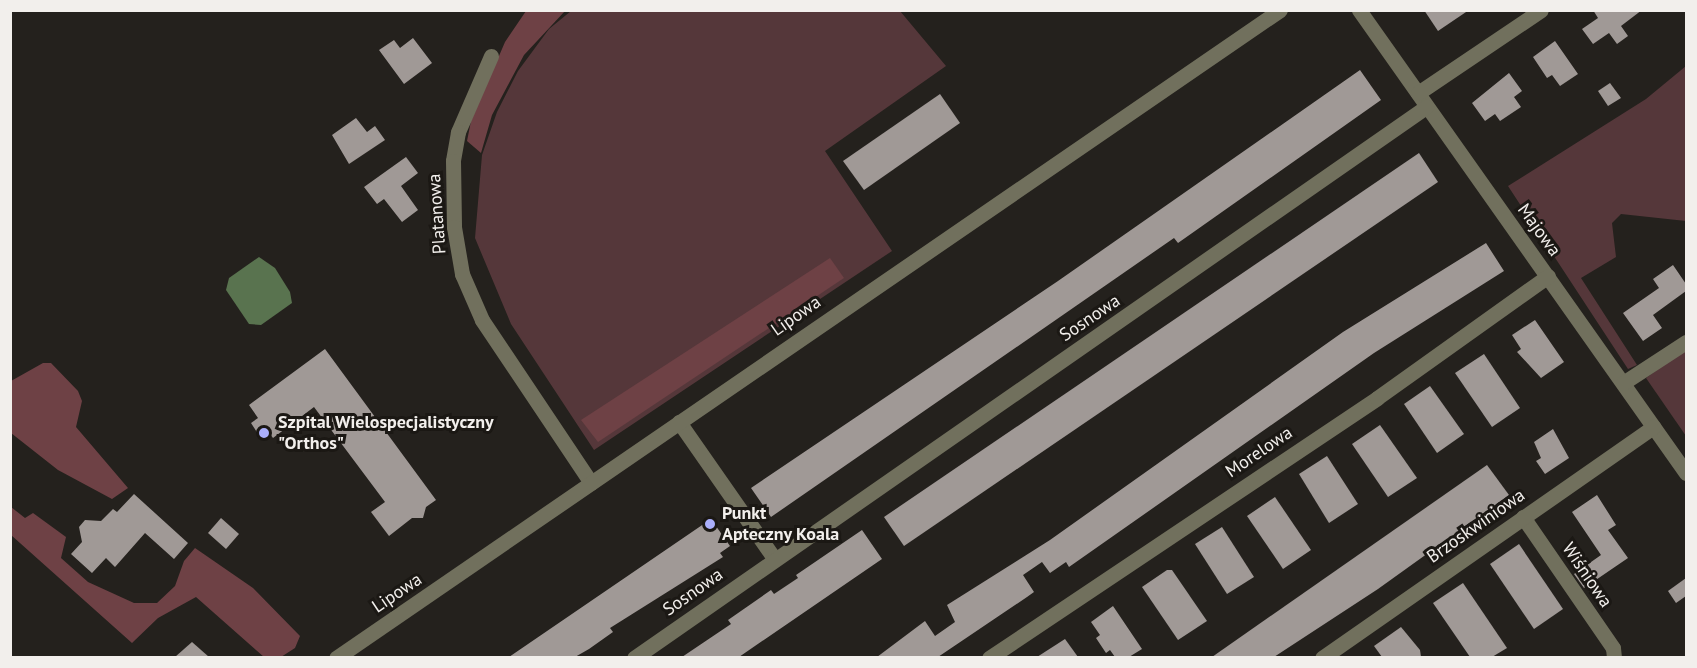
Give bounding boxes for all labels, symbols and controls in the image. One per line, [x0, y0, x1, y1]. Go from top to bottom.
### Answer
street label: Platanowa [423, 173, 451, 255]
street label: Majowa [1513, 200, 1565, 260]
street label: Sosnowa [1056, 290, 1124, 346]
street label: Lipowa [767, 291, 825, 341]
place label: Szpital Wielospecjalistyczny "Orthos" [278, 412, 494, 454]
street label: Morelowa [1221, 422, 1297, 482]
marker: Szpital Wielospecjalistyczny "Orthos" [255, 424, 273, 442]
street label: Brzoskwiniowa [1423, 484, 1529, 568]
place label: Punkt Apteczny Koala [722, 503, 840, 546]
marker: Punkt Apteczny Koala [703, 517, 717, 531]
street label: Wiśniowa [1557, 538, 1617, 612]
street label: Sosnowa [659, 564, 727, 620]
street label: Lipowa [368, 569, 426, 617]

